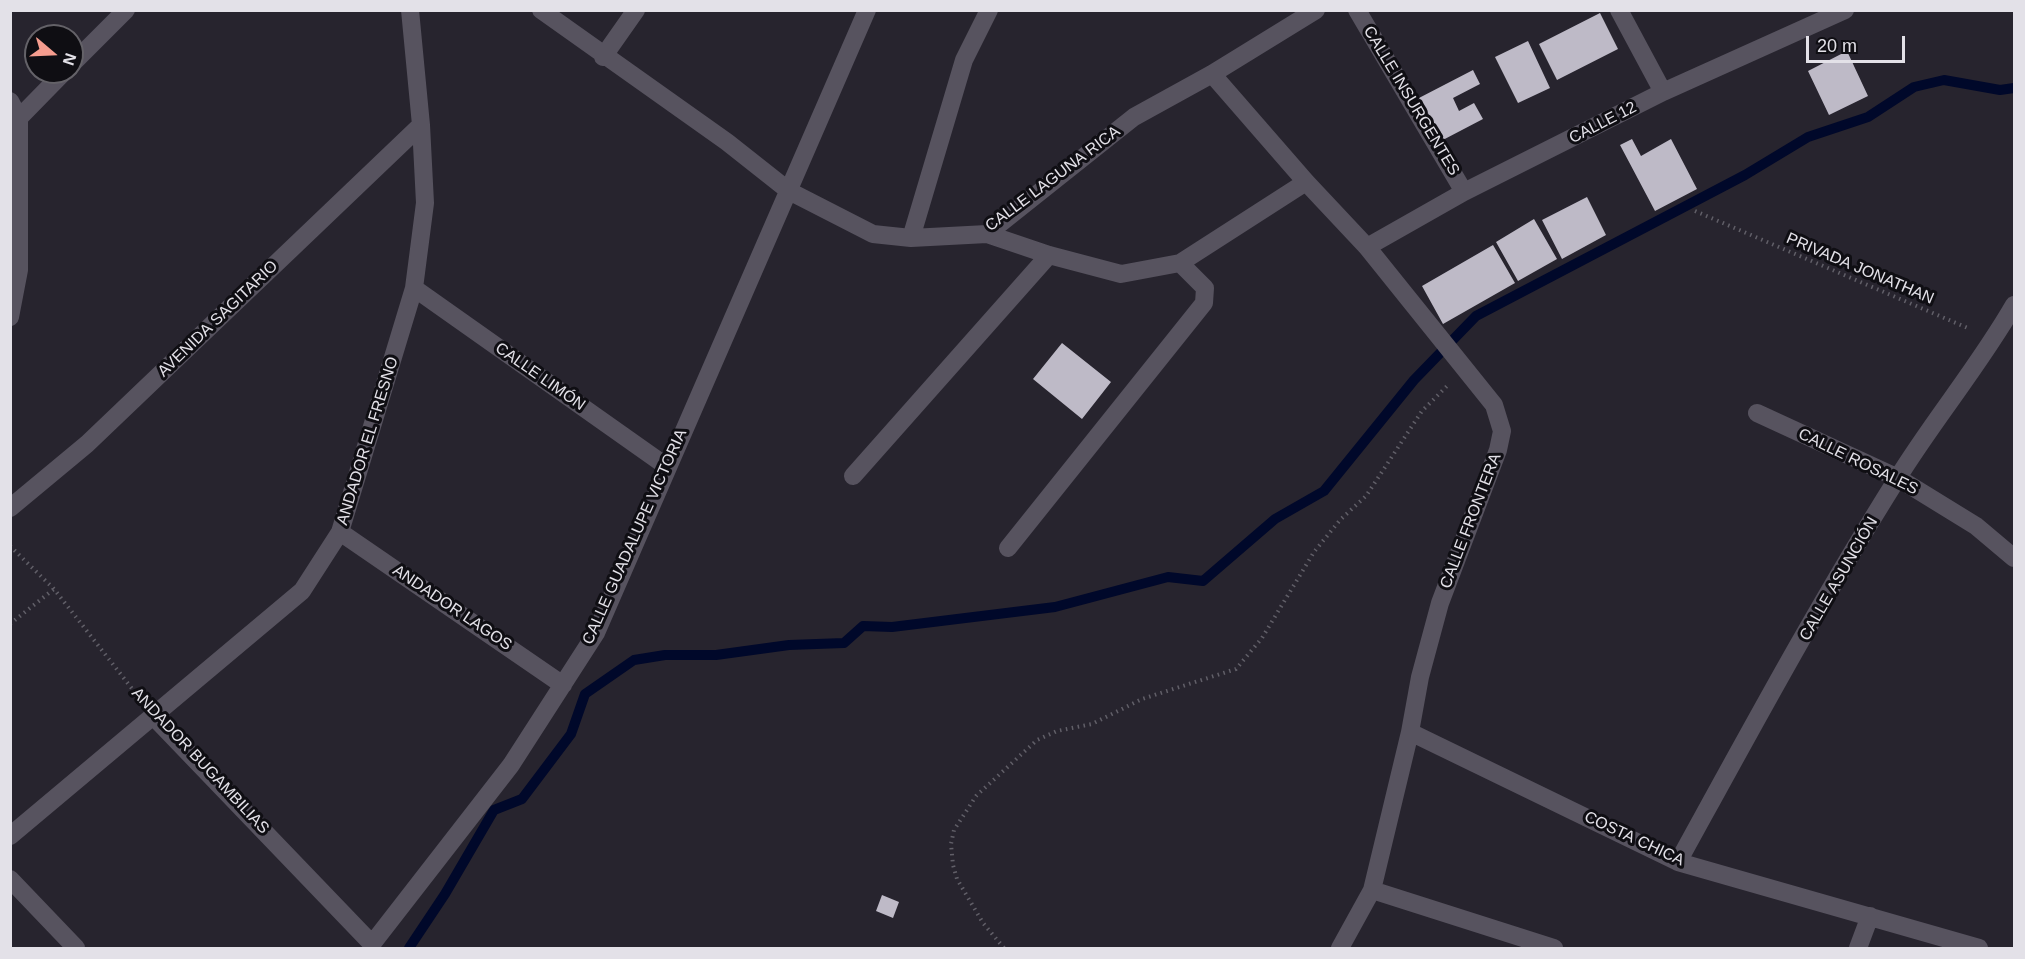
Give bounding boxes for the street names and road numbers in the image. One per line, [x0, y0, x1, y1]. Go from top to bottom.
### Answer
street label: CALLE INSURGENTES [1359, 23, 1463, 179]
street label: CALLE 12 [1566, 98, 1640, 148]
street label: CALLE LAGUNA RICA [982, 122, 1124, 236]
street label: PRIVADA JONATHAN [1783, 229, 1937, 309]
street label: AVENIDA SAGITARIO [154, 257, 282, 381]
street label: CALLE LIMÓN [491, 339, 589, 415]
street label: ANDADOR EL FRESNO [333, 354, 403, 528]
street label: CALLE ROSALES [1795, 425, 1921, 499]
street label: CALLE GUADALUPE VICTORIA [579, 426, 691, 648]
street label: CALLE FRONTERA [1436, 451, 1506, 591]
street label: CALLE ASUNCIÓN [1796, 514, 1882, 644]
street label: ANDADOR LAGOS [389, 561, 515, 655]
street label: ANDADOR BUGAMBILIAS [127, 684, 273, 838]
street label: COSTA CHICA [1581, 807, 1687, 871]

